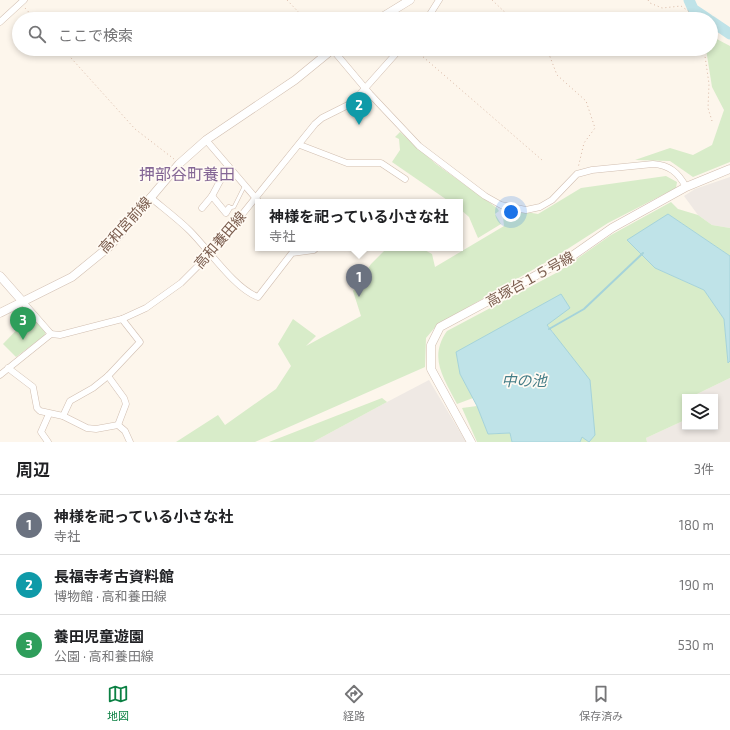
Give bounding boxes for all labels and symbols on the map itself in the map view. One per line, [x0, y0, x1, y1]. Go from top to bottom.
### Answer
pin: 2 [346, 92, 372, 125]
district label: 押部谷町養田 [139, 164, 235, 183]
street label: 高和宮前線 [95, 193, 154, 256]
your location [501, 202, 521, 222]
street label: 高和養田線 [190, 208, 249, 272]
street label: 高塚台１５号線 [483, 247, 577, 310]
pin: 1 [346, 264, 372, 297]
pin: 3 [10, 307, 36, 340]
water label: 中の池 [501, 371, 548, 389]

